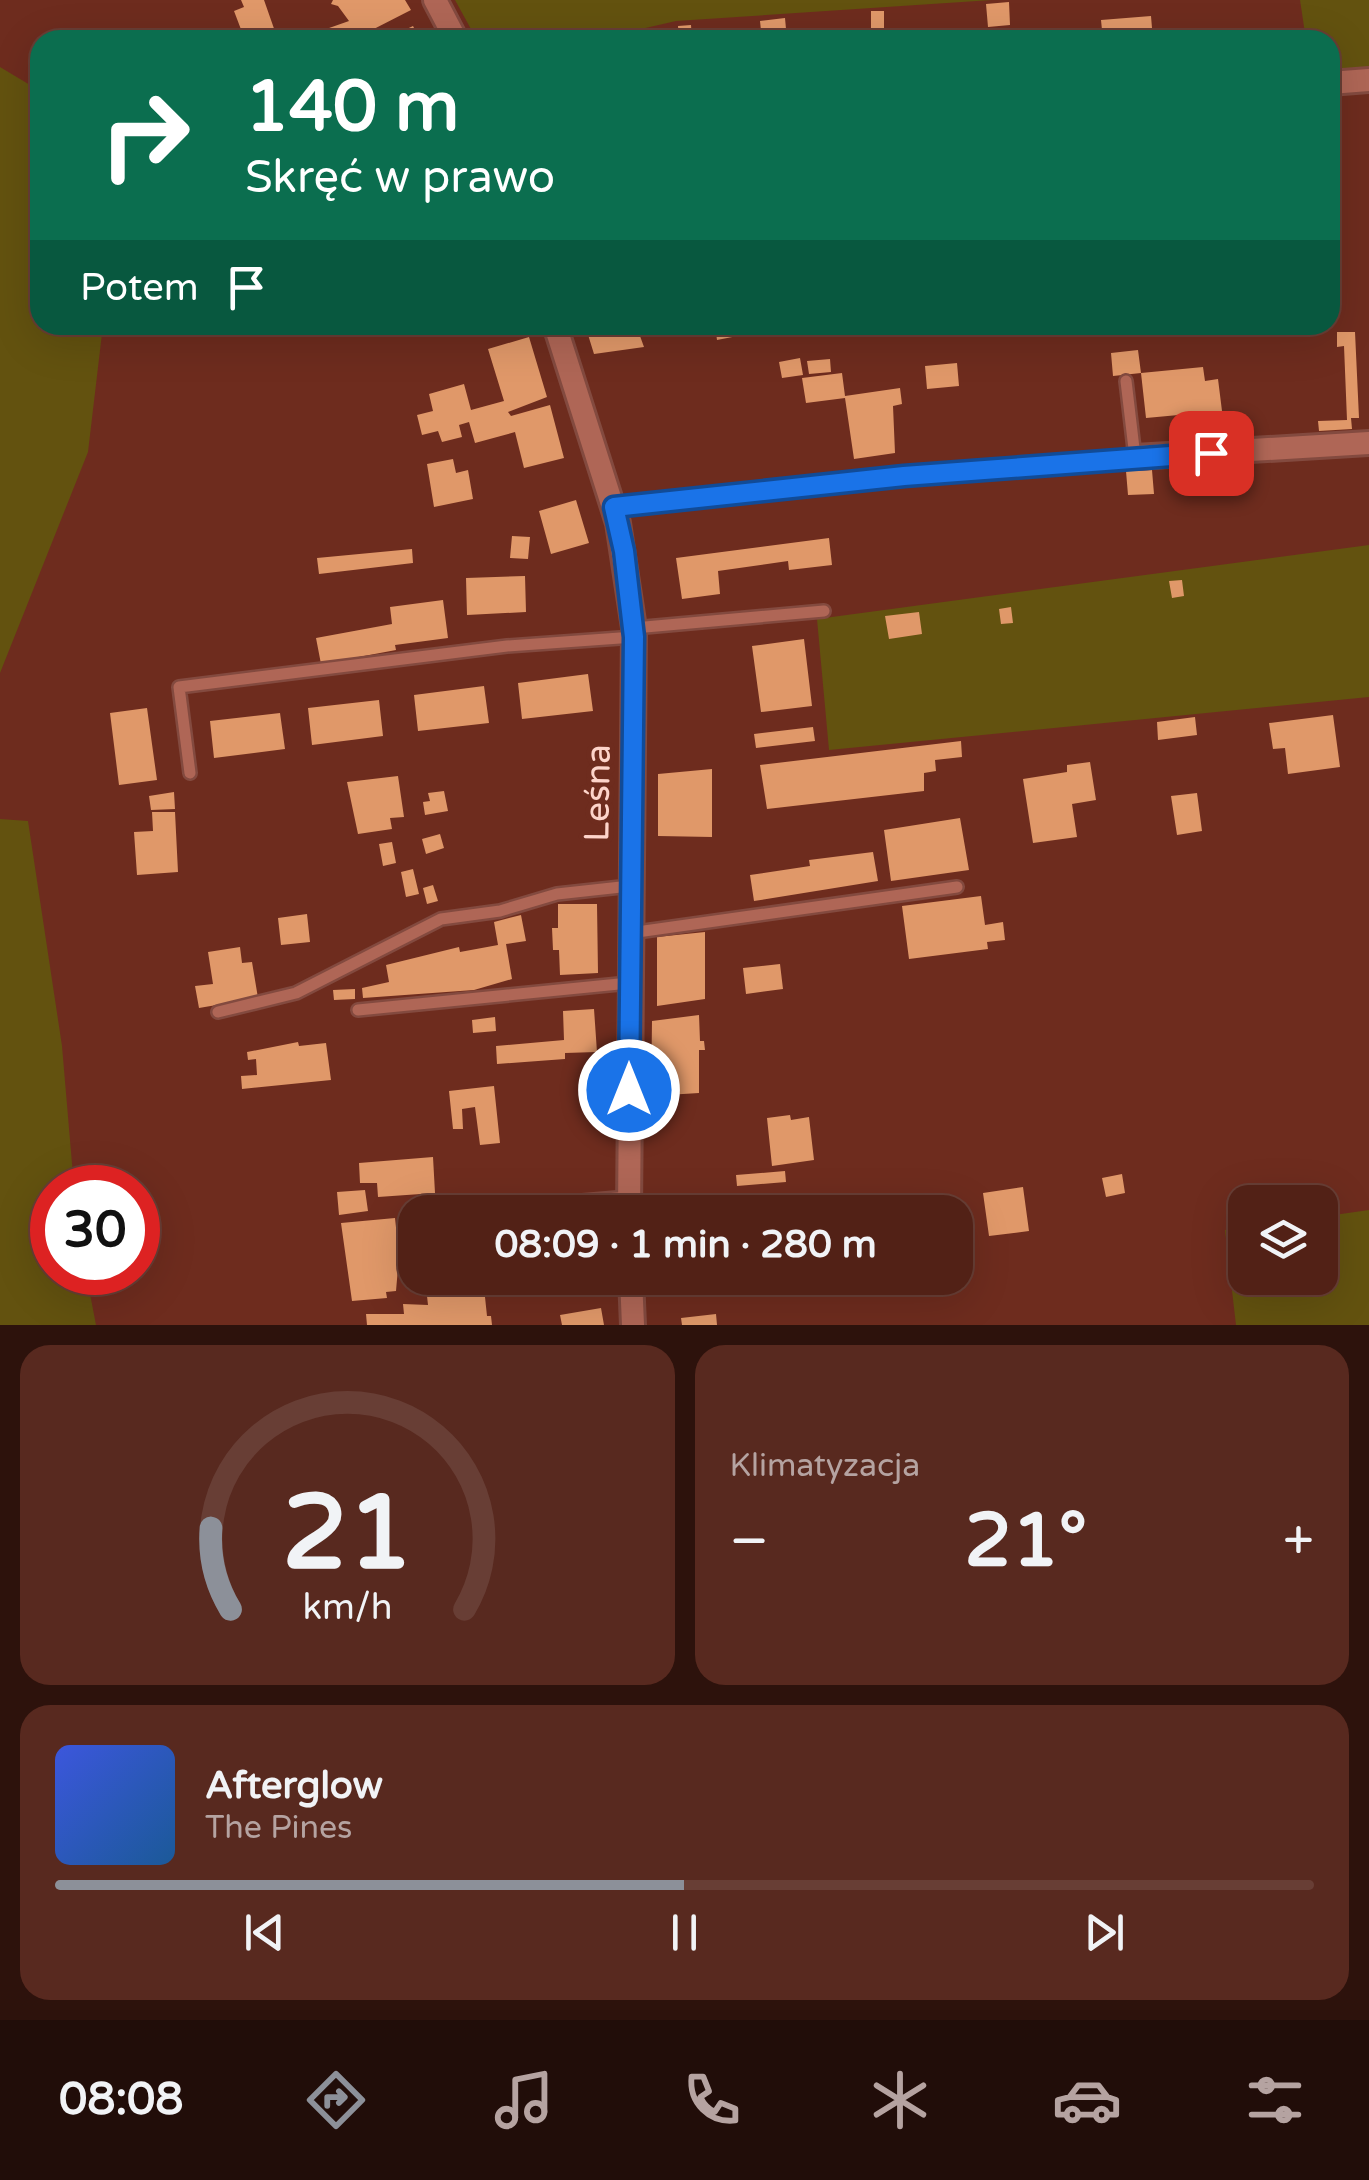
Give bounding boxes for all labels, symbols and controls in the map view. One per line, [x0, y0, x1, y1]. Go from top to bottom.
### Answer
text: 140 m [245, 66, 459, 150]
icon: right [80, 70, 210, 200]
text: Skręć w prawo [245, 151, 555, 205]
icon: arrive [219, 260, 274, 315]
text: Potem [80, 265, 199, 311]
pin [1169, 411, 1254, 496]
icon: arrive [1184, 426, 1239, 481]
street label: Leśna [576, 744, 620, 842]
position arrow [577, 1038, 681, 1142]
speed limit sign: 30 [30, 1165, 160, 1295]
map controls [1228, 1185, 1338, 1295]
button: layers [1228, 1185, 1338, 1295]
text: 08:09 · 1 min · 280 m [494, 1222, 877, 1268]
text: Klimatyzacja [730, 1447, 920, 1485]
text: 21 [282, 1472, 413, 1597]
text: 21° [965, 1496, 1087, 1586]
text: − [730, 1509, 769, 1575]
text: + [1283, 1509, 1314, 1575]
text: km/h [302, 1586, 392, 1629]
text: Afterglow [205, 1763, 383, 1809]
text: The Pines [205, 1809, 352, 1847]
icon: previous [237, 1905, 292, 1960]
icon: pause [657, 1905, 712, 1960]
icon: next [1077, 1905, 1132, 1960]
icon: directions [301, 2065, 371, 2135]
icon: music [489, 2065, 559, 2135]
icon: phone [677, 2065, 747, 2135]
icon: climate [865, 2065, 935, 2135]
icon: car [1052, 2065, 1122, 2135]
icon: filters [1240, 2065, 1310, 2135]
text: 08:08 [59, 2073, 184, 2127]

